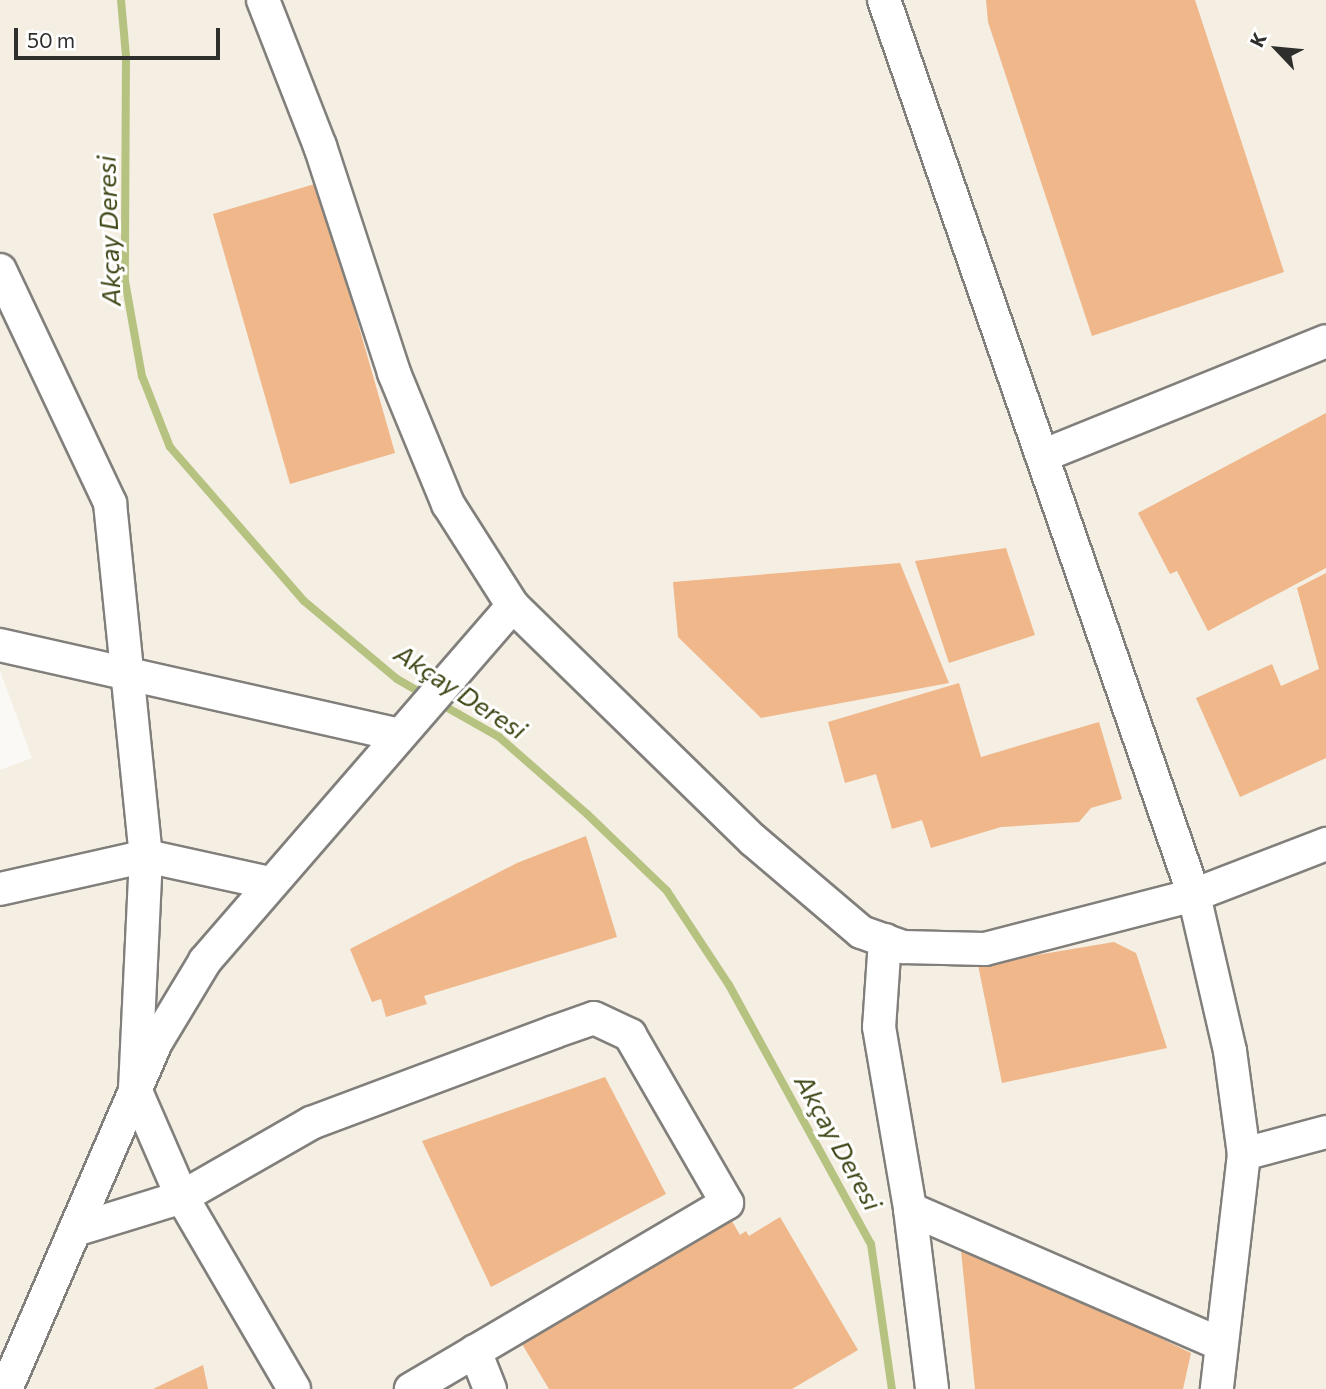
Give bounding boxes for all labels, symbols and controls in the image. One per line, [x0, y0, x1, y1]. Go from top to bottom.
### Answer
scale bar [18, 14, 224, 58]
north arrow [1242, 14, 1312, 84]
text: 50 m [27, 27, 75, 52]
text: K [1244, 29, 1271, 51]
water label: Akçay Deresi [90, 155, 126, 307]
water label: Akçay Deresi [389, 637, 533, 745]
water label: Akçay Deresi [789, 1068, 889, 1216]

